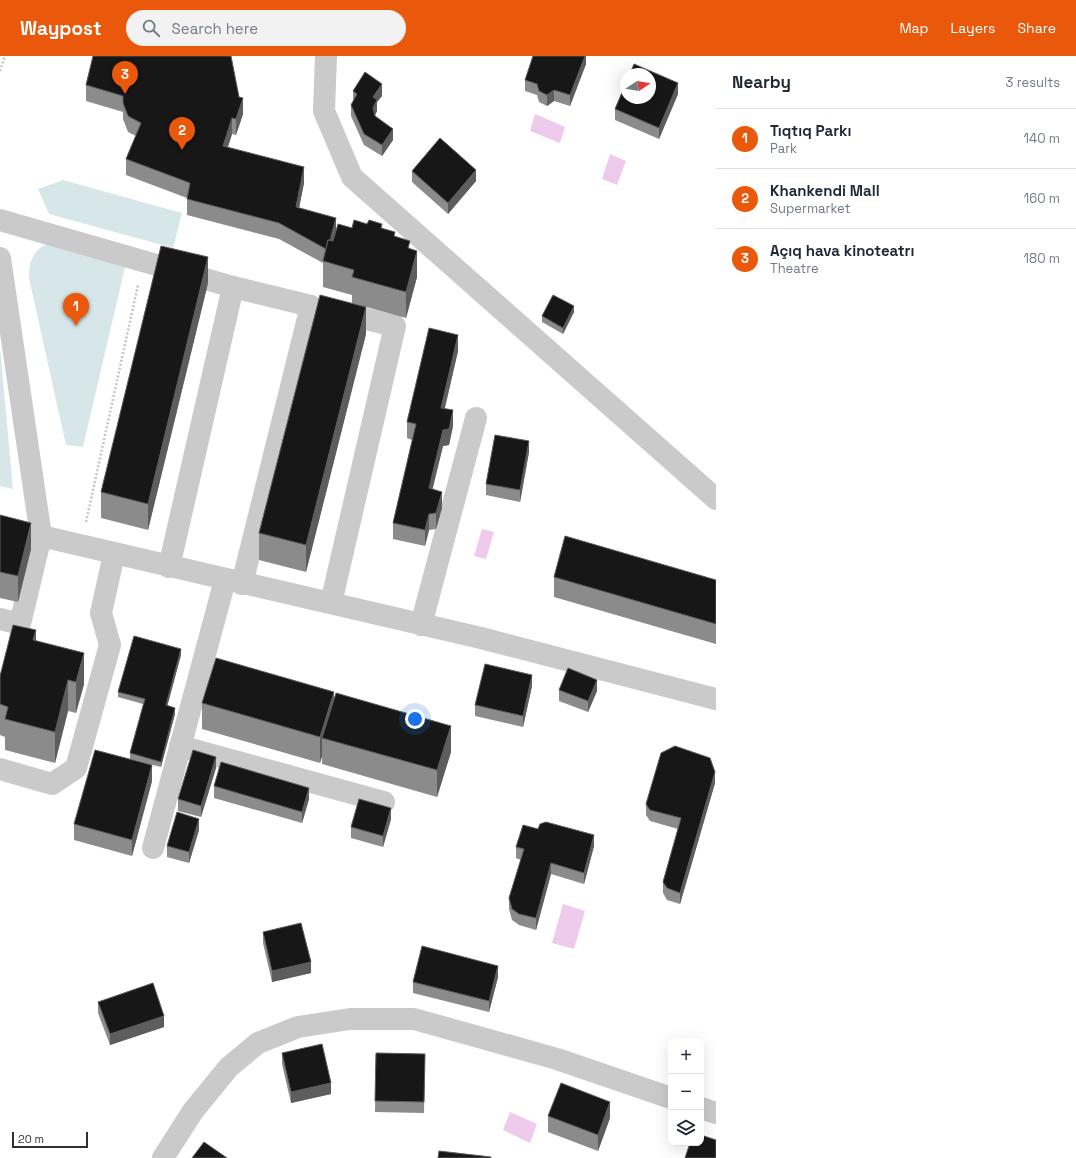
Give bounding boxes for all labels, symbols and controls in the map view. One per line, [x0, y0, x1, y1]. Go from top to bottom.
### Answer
search box [126, 10, 406, 46]
text: Waypost [20, 16, 102, 41]
icon: search [140, 17, 162, 39]
text: Search here [172, 19, 258, 38]
text: Map [899, 19, 929, 37]
text: Layers [951, 19, 995, 37]
text: Share [1017, 19, 1056, 37]
pin: 3 [112, 61, 138, 94]
north arrow [620, 68, 656, 104]
text: Nearby [732, 71, 791, 93]
text: 3 results [1006, 74, 1060, 91]
pin: 2 [169, 117, 195, 150]
text: Tıqtıq Parkı [770, 121, 852, 140]
text: 1 [742, 130, 748, 147]
text: 140 m [1024, 130, 1060, 147]
text: Park [770, 140, 797, 157]
text: Khankendi Mall [770, 181, 880, 200]
text: 2 [741, 190, 749, 207]
text: 160 m [1024, 190, 1060, 207]
text: Supermarket [770, 200, 851, 217]
text: Açıq hava kinoteatrı [770, 241, 914, 260]
text: 3 [741, 250, 749, 267]
text: 180 m [1024, 250, 1060, 267]
text: Theatre [770, 260, 819, 277]
pin: 1 [63, 293, 89, 326]
your location [405, 709, 425, 729]
map controls [668, 1038, 704, 1146]
button: + [668, 1038, 704, 1074]
button: − [668, 1074, 704, 1110]
button: layers [668, 1110, 704, 1146]
scale bar [12, 1130, 88, 1149]
text: 20 m [18, 1132, 44, 1146]

